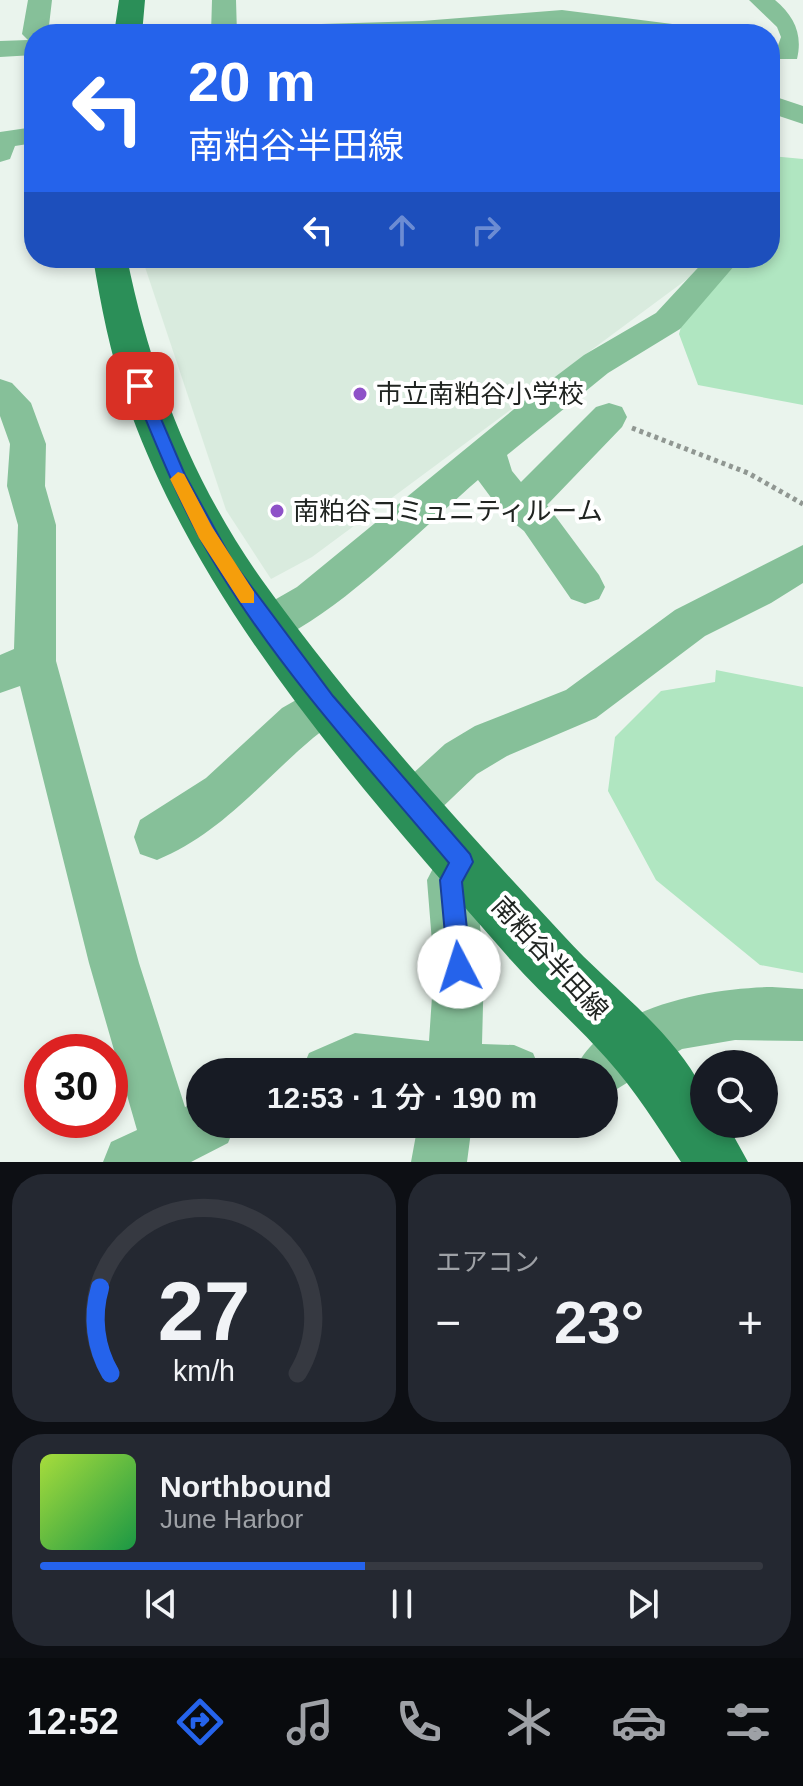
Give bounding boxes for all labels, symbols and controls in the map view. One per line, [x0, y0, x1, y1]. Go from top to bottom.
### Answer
text: 20 m [188, 50, 316, 113]
icon: left [56, 56, 160, 160]
text: 南粕谷半田線 [188, 125, 404, 166]
icon: left [296, 208, 340, 252]
icon: ahead [380, 208, 424, 252]
icon: right [464, 208, 508, 252]
pin [106, 352, 174, 420]
icon: arrive [118, 364, 162, 408]
place label: 市立南粕谷小学校 [376, 379, 584, 409]
marker: 市立南粕谷小学校 [351, 385, 369, 403]
place label: 南粕谷コミュニティルーム [293, 496, 603, 526]
marker: 南粕谷コミュニティルーム [268, 502, 286, 520]
street label: 南粕谷半田線 [486, 891, 614, 1025]
position arrow [417, 925, 501, 1009]
speed limit sign: 30 [24, 1034, 128, 1138]
map controls [690, 1050, 778, 1138]
button: search [690, 1050, 778, 1138]
text: 12:53 · 1 分 · 190 m [267, 1081, 537, 1114]
text: エアコン [436, 1247, 540, 1277]
text: 27 [157, 1265, 250, 1358]
text: 23° [554, 1289, 645, 1356]
text: − [436, 1298, 461, 1347]
text: + [737, 1298, 763, 1347]
text: km/h [173, 1355, 235, 1387]
text: Northbound [160, 1470, 332, 1503]
text: June Harbor [160, 1504, 303, 1534]
icon: previous [139, 1582, 183, 1626]
icon: pause [380, 1582, 424, 1626]
icon: next [621, 1582, 665, 1626]
icon: directions [172, 1694, 228, 1750]
icon: music [282, 1694, 338, 1750]
icon: phone [391, 1694, 447, 1750]
icon: climate [501, 1694, 557, 1750]
icon: car [611, 1694, 667, 1750]
icon: filters [720, 1694, 776, 1750]
text: 12:52 [27, 1701, 119, 1742]

